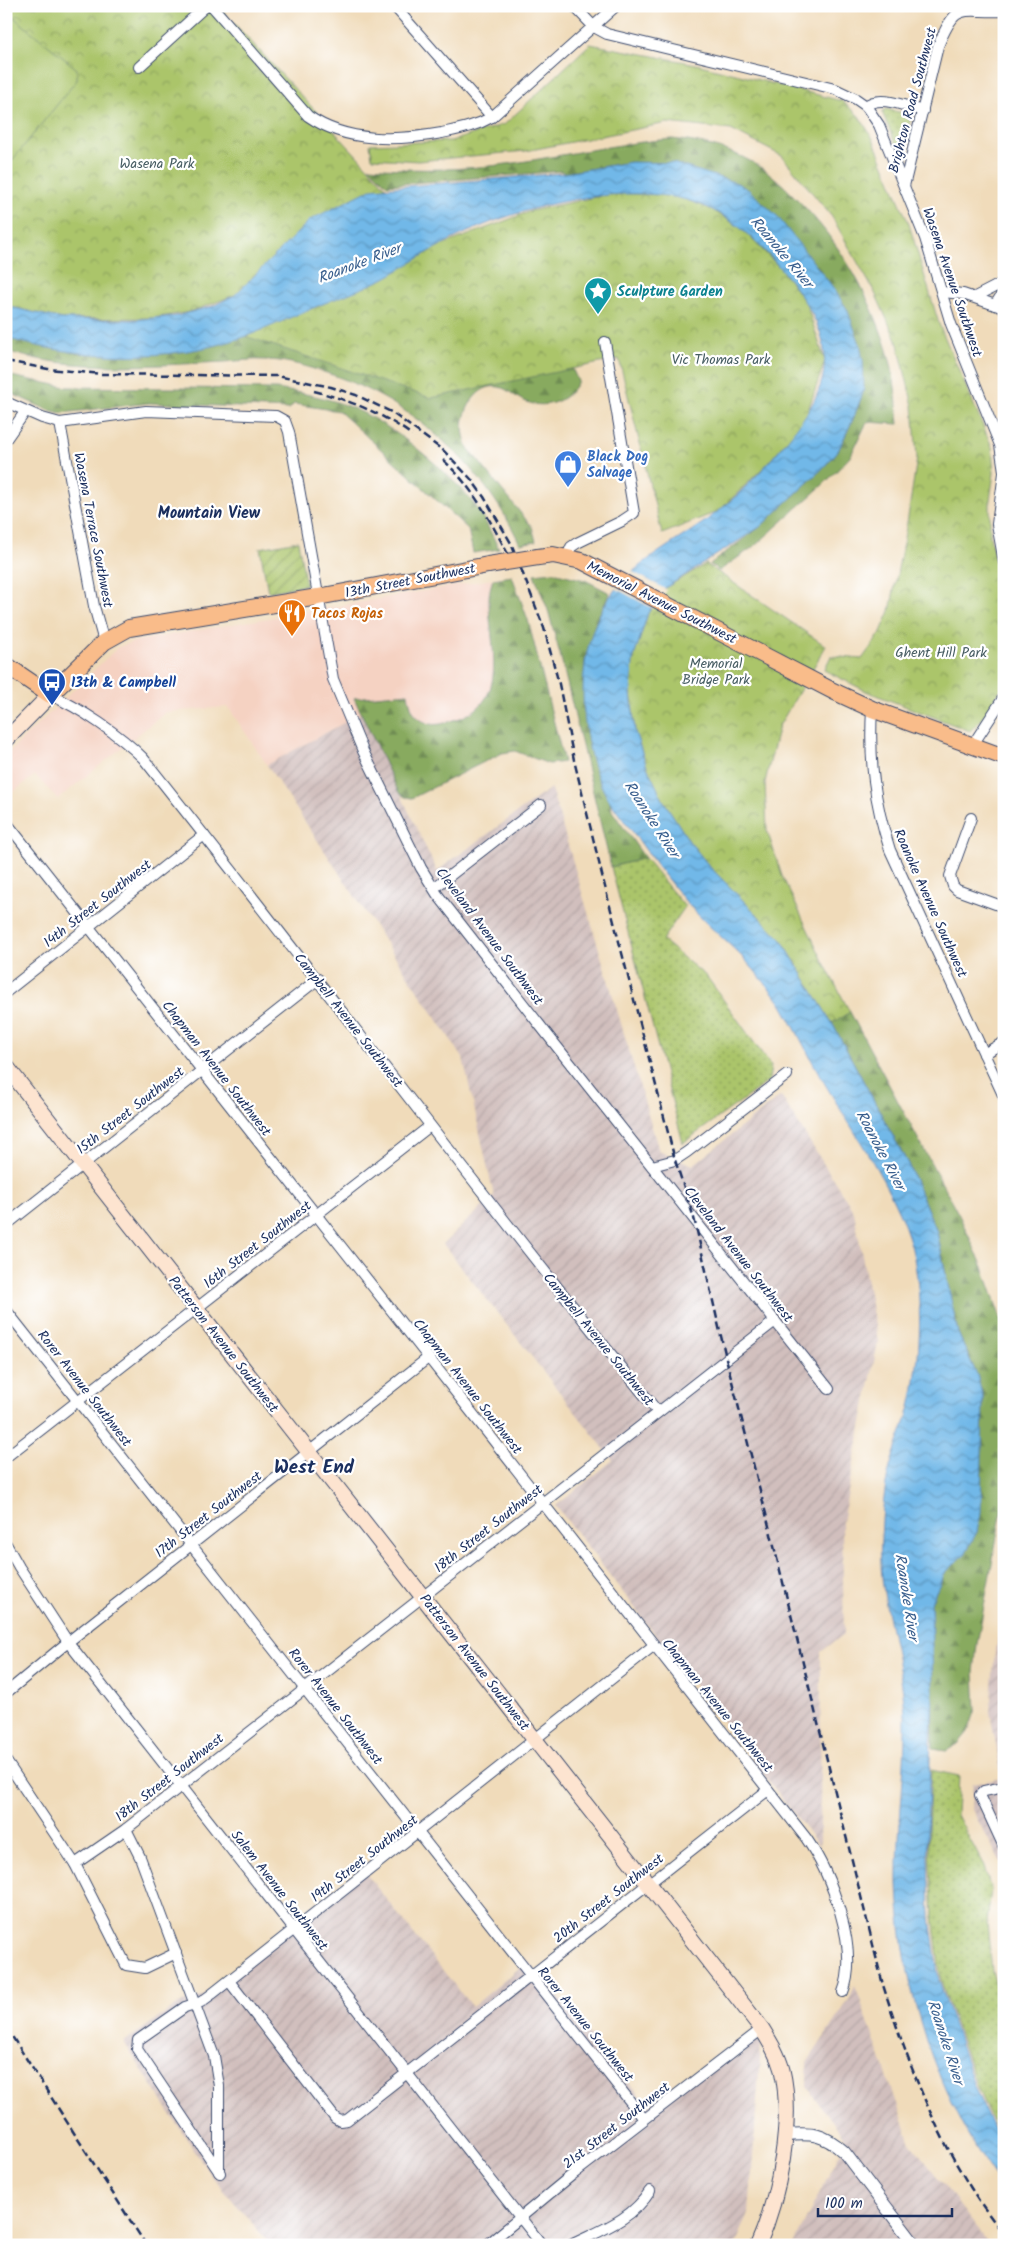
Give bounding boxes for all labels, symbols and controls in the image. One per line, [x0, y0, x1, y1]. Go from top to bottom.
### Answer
street label: Brighton Road Southwest [883, 24, 943, 176]
park label: Wasena Park [120, 153, 195, 175]
street label: Wasena Avenue Southwest [916, 205, 988, 361]
water label: Roanoke River [744, 211, 821, 296]
water label: Roanoke River [314, 236, 407, 291]
place icon: Sculpture Garden [583, 276, 613, 315]
place label: Sculpture Garden [617, 281, 723, 303]
park label: Vic Thomas Park [672, 349, 771, 371]
place label: Black Dog Salvage [587, 446, 648, 484]
shop icon: Black Dog Salvage [553, 449, 583, 488]
street label: Wasena Terrace Southwest [67, 451, 119, 610]
district label: Mountain View [158, 501, 261, 526]
street label: Memorial Avenue Southwest [583, 555, 741, 651]
street label: 13th Street Southwest [343, 557, 478, 604]
restaurant icon: Tacos Rojas [277, 598, 307, 637]
place label: Tacos Rojas [311, 603, 383, 625]
park label: Ghent Hill Park [895, 642, 987, 664]
park label: Memorial Bridge Park [682, 653, 750, 691]
bus stop icon: 13th & Campbell [37, 667, 67, 706]
place label: 13th & Campbell [71, 672, 176, 694]
water label: Roanoke River [617, 776, 687, 865]
street label: Roanoke Avenue Southwest [887, 826, 973, 982]
street label: 14th Street Southwest [39, 854, 157, 953]
street label: Cleveland Avenue Southwest [430, 863, 549, 1011]
street label: Campbell Avenue Southwest [288, 948, 408, 1093]
street label: Chapman Avenue Southwest [156, 996, 277, 1142]
street label: 15th Street Southwest [72, 1061, 190, 1160]
water label: Roanoke River [849, 1106, 913, 1197]
street label: Cleveland Avenue Southwest [678, 1182, 799, 1328]
street label: 16th Street Southwest [199, 1195, 317, 1294]
street label: Campbell Avenue Southwest [537, 1268, 659, 1412]
street label: Patterson Avenue Southwest [163, 1271, 284, 1418]
street label: Chapman Avenue Southwest [407, 1314, 528, 1460]
street label: Rorer Avenue Southwest [32, 1325, 137, 1452]
district label: West End [274, 1453, 355, 1483]
street label: 17th Street Southwest [150, 1465, 267, 1564]
street label: 18th Street Southwest [429, 1479, 548, 1578]
water label: Roanoke River [887, 1552, 925, 1645]
street label: Patterson Avenue Southwest [414, 1589, 535, 1736]
street label: Chapman Avenue Southwest [656, 1634, 779, 1778]
street label: Rorer Avenue Southwest [283, 1643, 388, 1770]
street label: 18th Street Southwest [110, 1728, 229, 1827]
street label: 19th Street Southwest [306, 1809, 424, 1908]
street label: Salem Avenue Southwest [225, 1826, 334, 1956]
street label: 20th Street Southwest [549, 1848, 669, 1949]
street label: Rorer Avenue Southwest [532, 1962, 639, 2088]
water label: Roanoke River [920, 1997, 971, 2091]
street label: 21st Street Southwest [558, 2076, 676, 2175]
scale bar [818, 2186, 951, 2218]
text: 100 m [825, 2192, 863, 2216]

